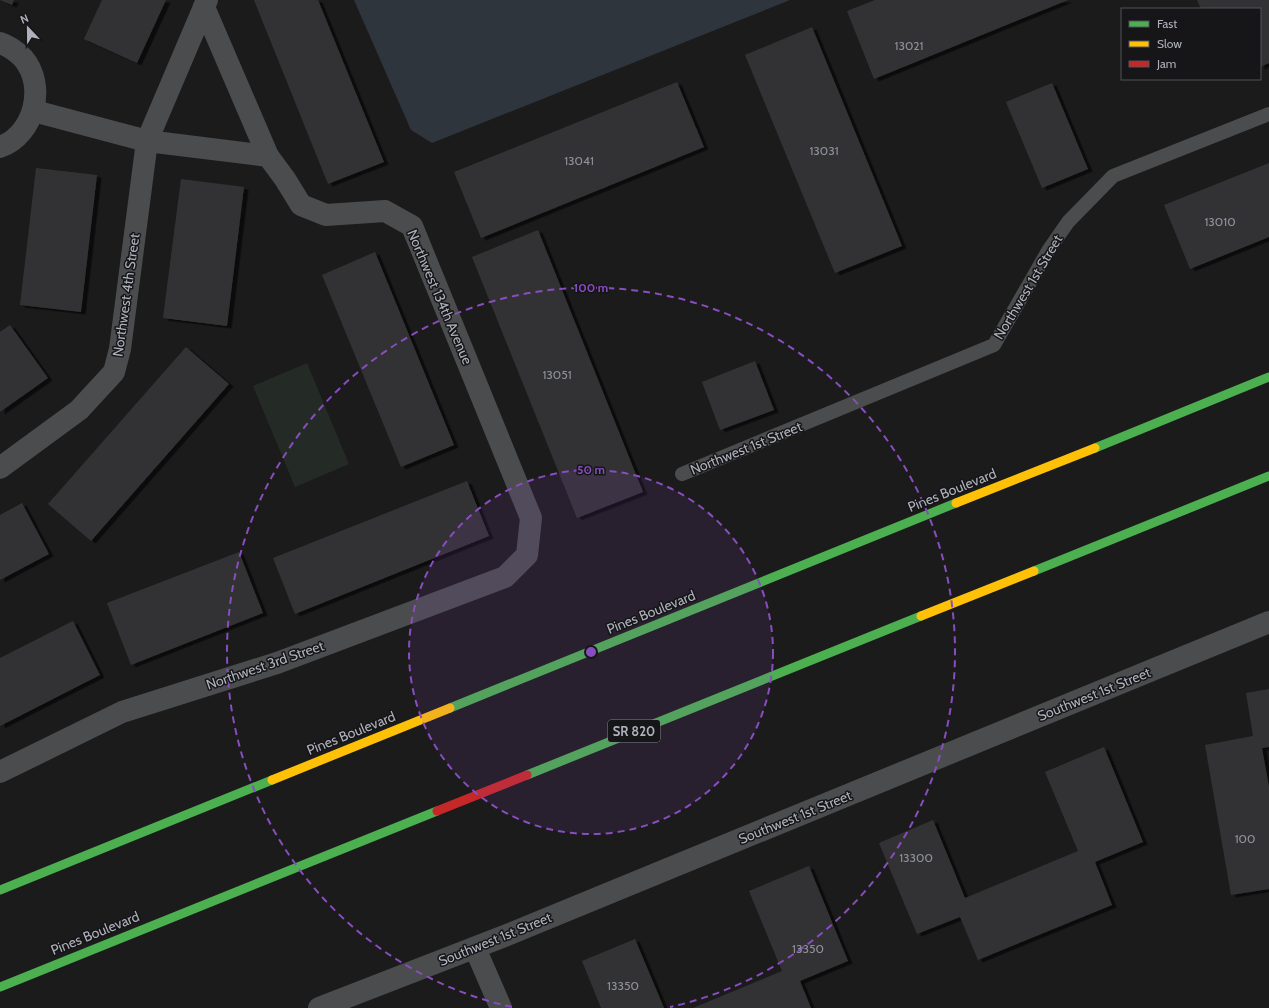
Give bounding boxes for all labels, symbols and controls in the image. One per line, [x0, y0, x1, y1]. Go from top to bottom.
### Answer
north arrow [8, 8, 48, 48]
legend [1121, 8, 1261, 80]
text: N [18, 11, 30, 27]
text: Fast [1157, 16, 1177, 31]
text: Slow [1157, 36, 1182, 51]
house number: 13021 [895, 38, 923, 53]
text: Jam [1156, 56, 1176, 71]
house number: 13031 [809, 143, 839, 158]
house number: 13041 [564, 153, 594, 168]
house number: 13010 [1204, 214, 1236, 229]
street label: Northwest 134th Avenue [403, 227, 477, 367]
street label: Northwest 1st Street [990, 231, 1067, 343]
street label: Northwest 4th Street [108, 232, 144, 358]
text: 100 m [574, 280, 608, 295]
house number: 13051 [542, 367, 572, 382]
street label: Northwest 1st Street [687, 417, 805, 479]
text: 50 m [577, 462, 605, 477]
street label: Pines Boulevard [905, 464, 999, 516]
street label: Pines Boulevard [604, 586, 698, 638]
street label: Northwest 3rd Street [204, 636, 327, 694]
centre of rings [584, 645, 598, 659]
street label: Southwest 1st Street [1035, 663, 1154, 725]
street label: Pines Boulevard [304, 707, 398, 759]
road number: SR 820 [608, 720, 660, 742]
street label: Southwest 1st Street [736, 786, 855, 848]
house number: 100 [1235, 831, 1255, 846]
house number: 13300 [899, 850, 933, 865]
street label: Pines Boulevard [48, 907, 142, 959]
street label: Southwest 1st Street [436, 908, 555, 970]
house number: 13350 [792, 941, 824, 956]
house number: 13350 [607, 978, 639, 993]

